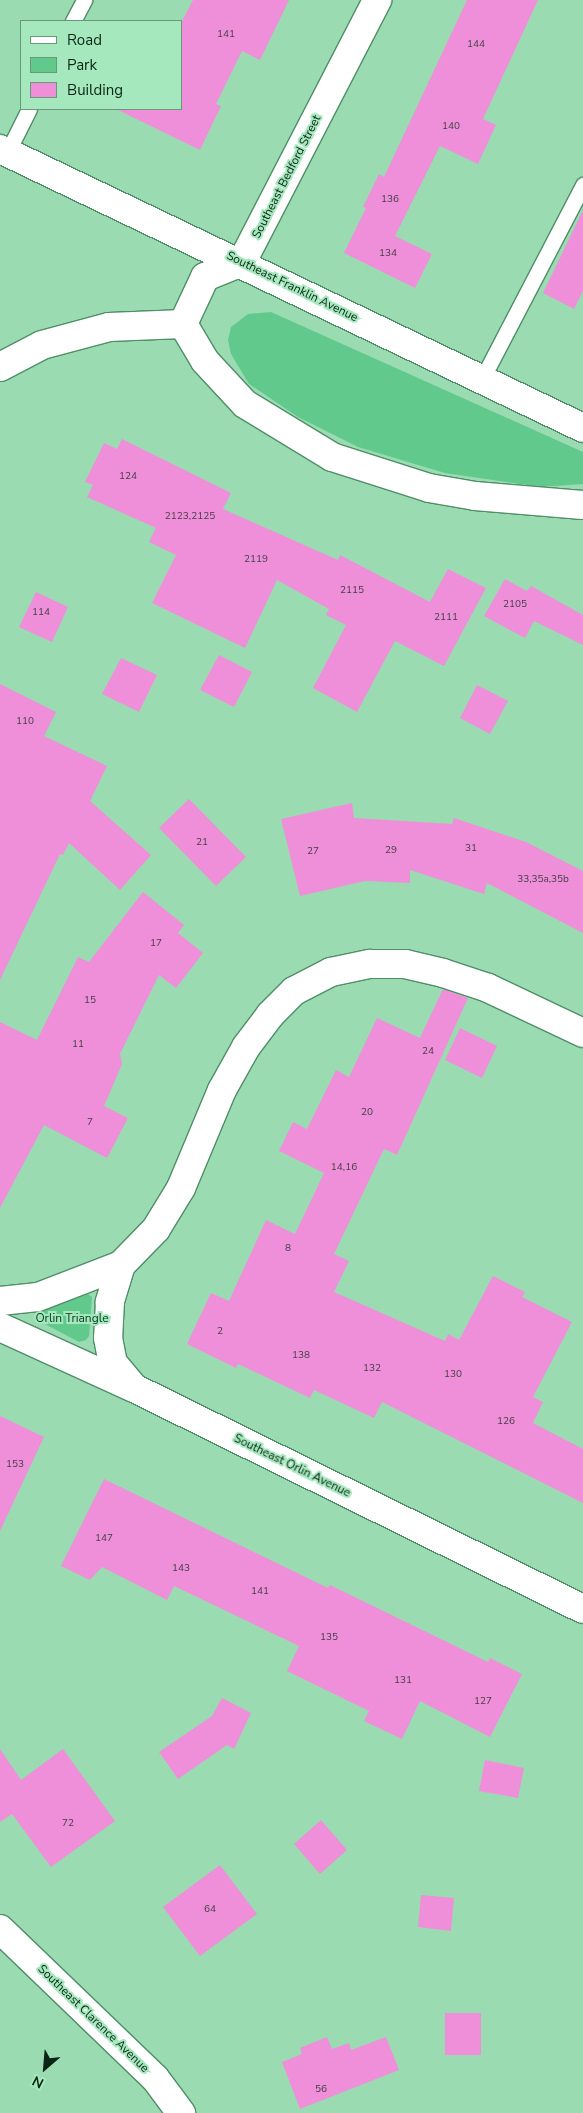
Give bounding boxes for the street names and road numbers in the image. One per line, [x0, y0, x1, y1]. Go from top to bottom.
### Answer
street label: Southeast Bedford Street [250, 113, 324, 241]
street label: Southeast Franklin Avenue [224, 249, 360, 325]
street label: Southeast Orlin Avenue [231, 1431, 353, 1501]
street label: Southeast Clarence Avenue [35, 1962, 151, 2076]

